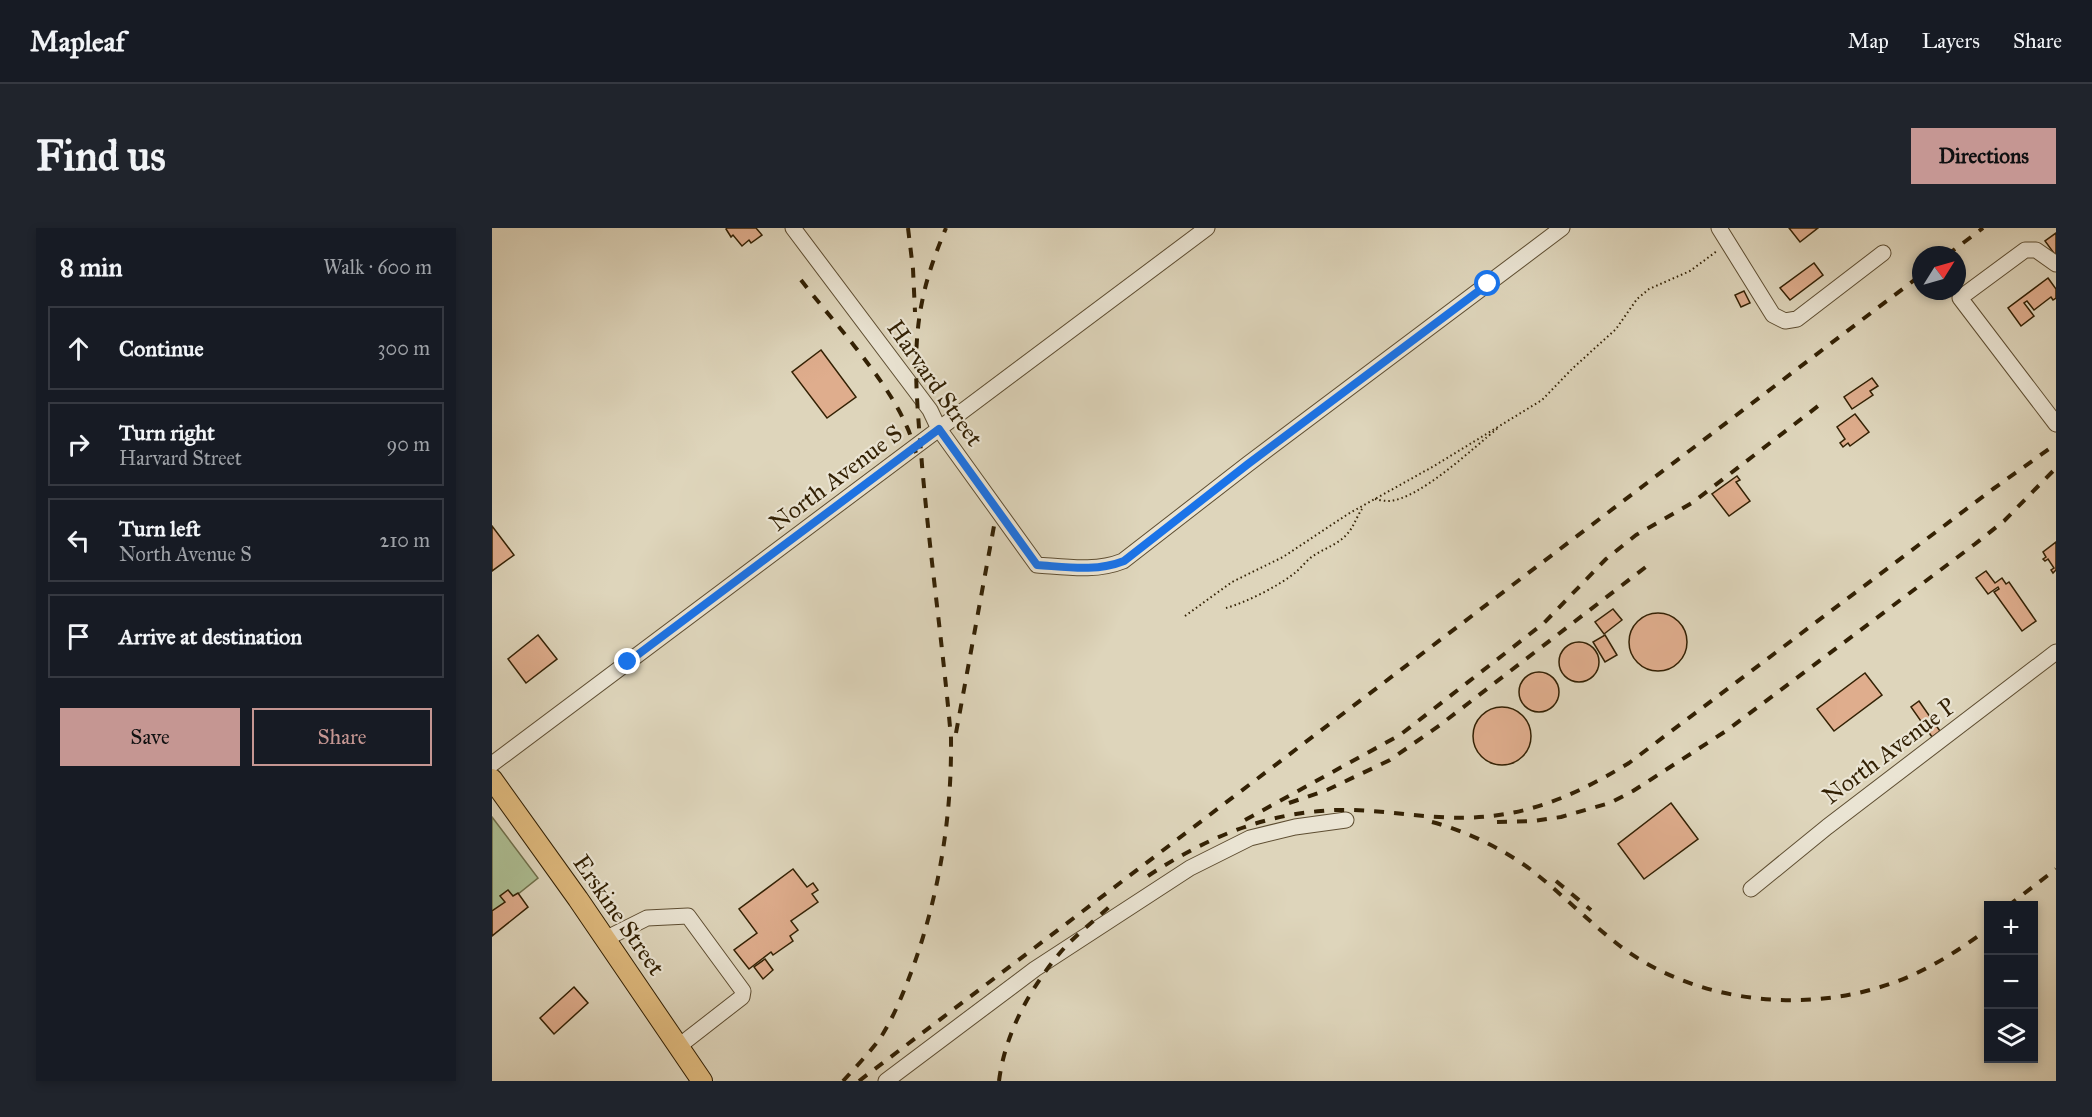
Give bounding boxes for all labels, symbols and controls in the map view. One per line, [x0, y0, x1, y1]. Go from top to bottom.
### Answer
text: Mapleaf [30, 24, 125, 59]
text: Map [1848, 28, 1889, 54]
text: Layers [1922, 28, 1980, 54]
text: Share [2013, 28, 2062, 54]
button: Directions [1911, 128, 2056, 184]
text: Find us [36, 130, 166, 182]
north arrow [1912, 246, 1966, 300]
text: 8 min [60, 251, 123, 283]
text: Walk · 600 m [323, 255, 432, 279]
route start [1474, 270, 1500, 296]
street label: Harvard Street [880, 314, 990, 452]
icon: ahead [62, 332, 95, 365]
text: Continue [119, 335, 204, 362]
text: 300 m [378, 336, 430, 360]
street label: North Avenue S [763, 418, 909, 538]
text: Turn right [119, 419, 215, 446]
icon: right [62, 428, 95, 461]
text: 90 m [387, 432, 430, 456]
text: Harvard Street [119, 446, 242, 470]
text: Turn left [119, 515, 201, 542]
icon: left [62, 524, 95, 557]
text: 210 m [380, 528, 430, 552]
text: North Avenue S [119, 542, 252, 566]
icon: arrive [62, 620, 95, 653]
text: Arrive at destination [119, 623, 302, 650]
route end [614, 648, 640, 674]
street label: North Avenue P [1816, 691, 1962, 811]
button: Save [60, 708, 240, 766]
button: Share [252, 708, 432, 766]
street label: Erskine Street [566, 849, 672, 982]
map controls [1984, 901, 2038, 1063]
button: + [1984, 901, 2038, 955]
button: − [1984, 955, 2038, 1009]
button: layers [1984, 1009, 2038, 1063]

